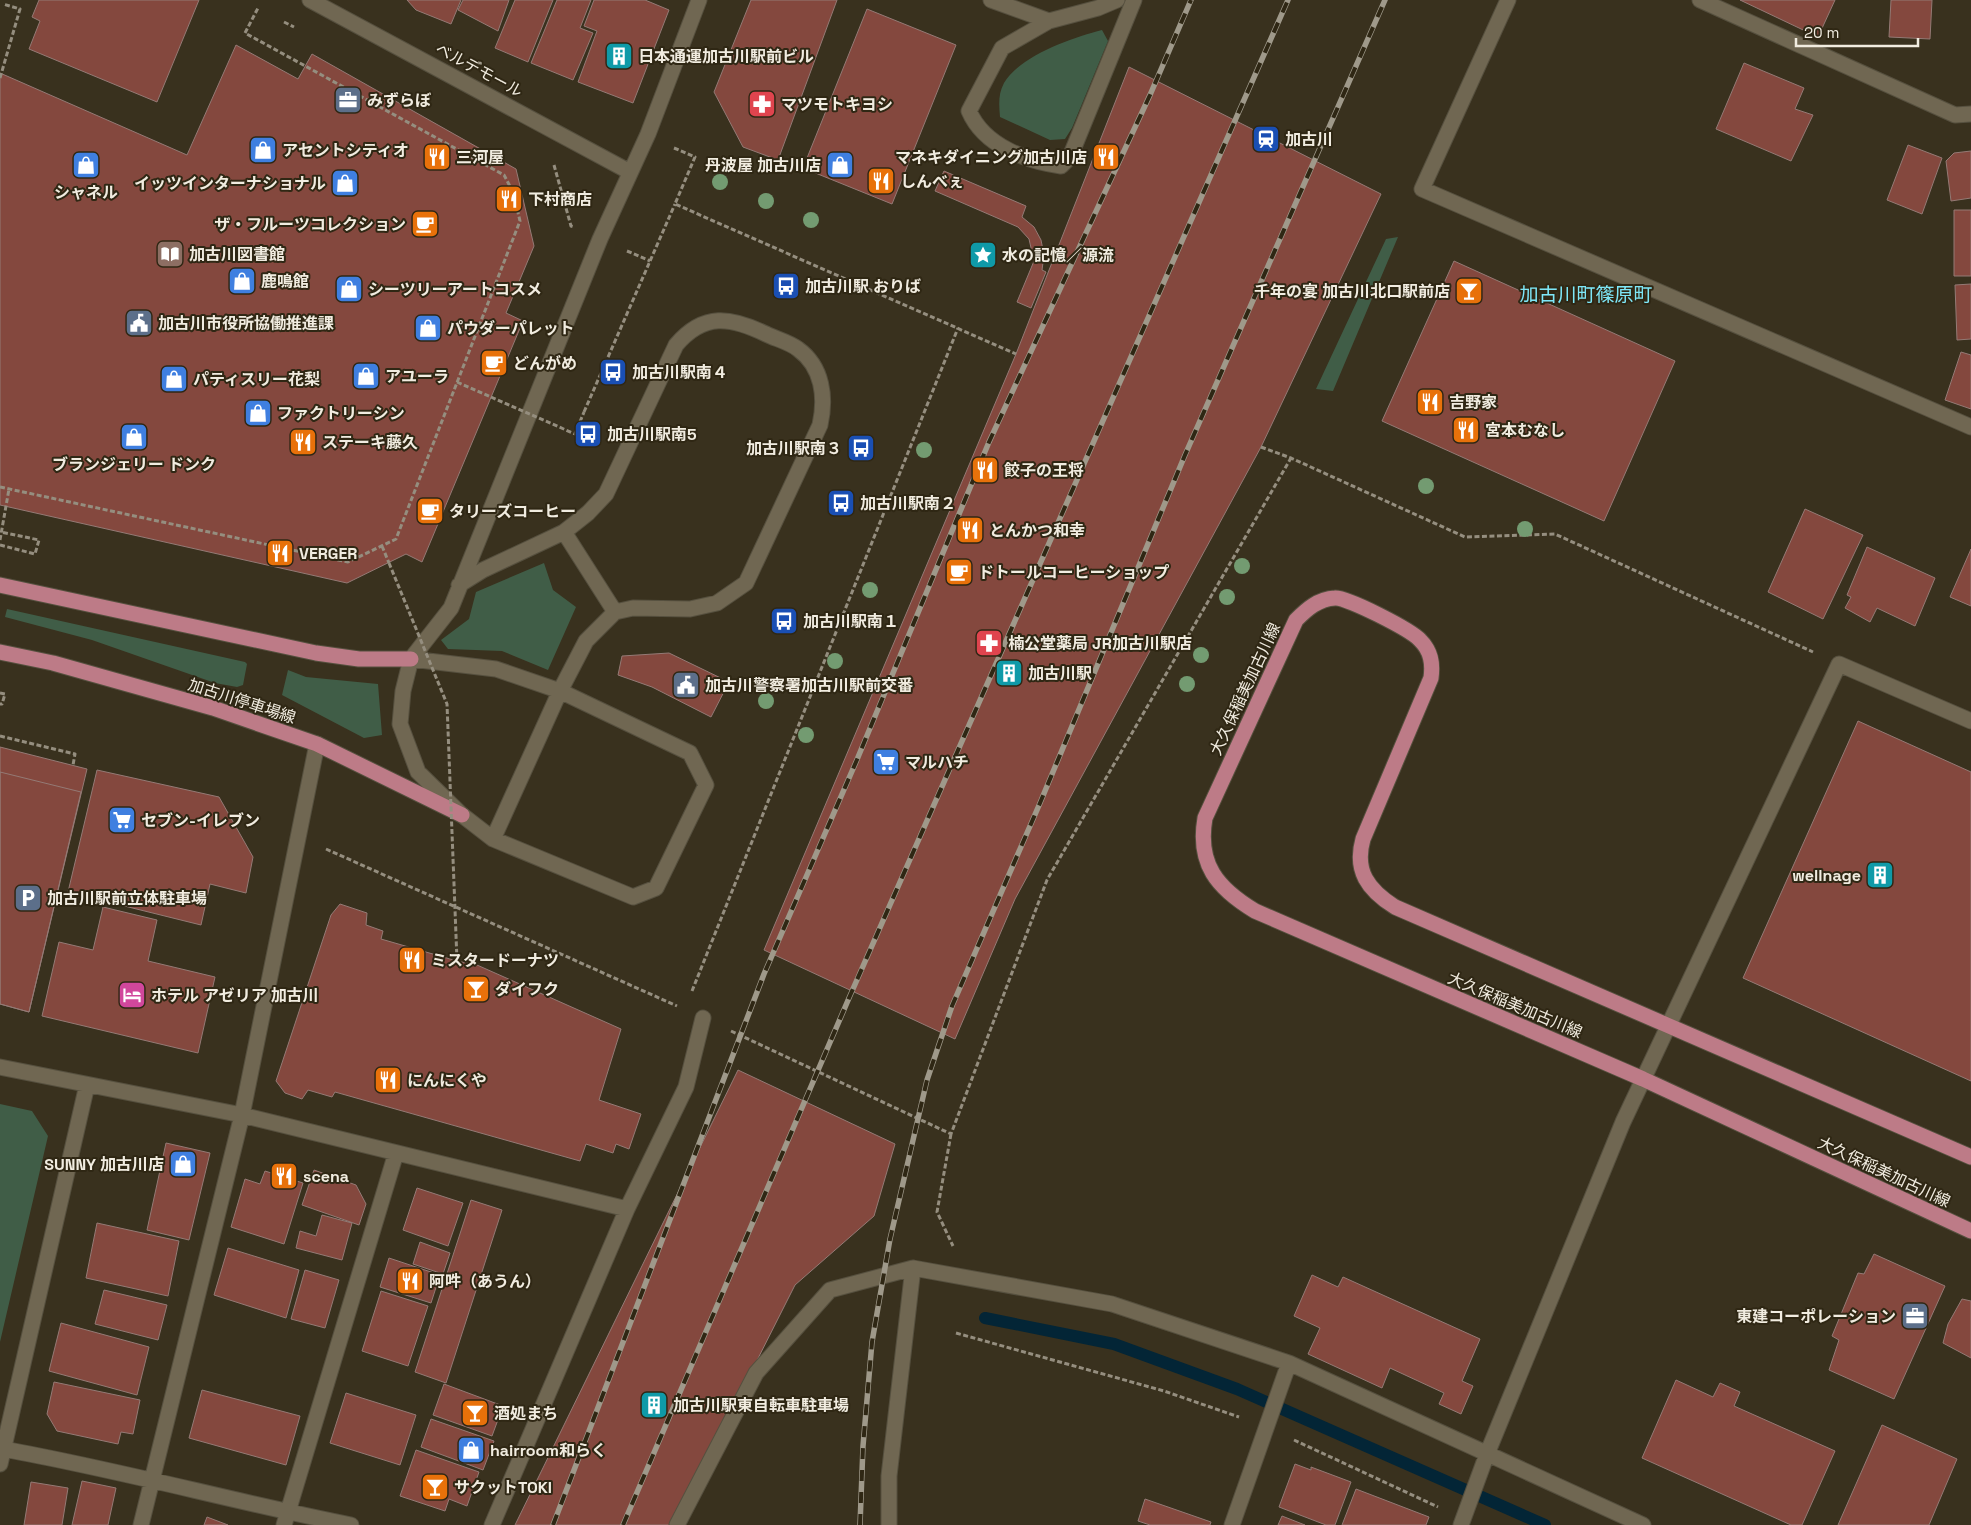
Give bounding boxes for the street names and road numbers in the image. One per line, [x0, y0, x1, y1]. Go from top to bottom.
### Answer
street label: ベルデモール [432, 38, 526, 102]
street label: 大久保稲美加古川線 [1205, 619, 1285, 759]
street label: 加古川停車場線 [185, 674, 299, 728]
street label: 大久保稲美加古川線 [1445, 967, 1585, 1043]
street label: 大久保稲美加古川線 [1814, 1132, 1954, 1212]

